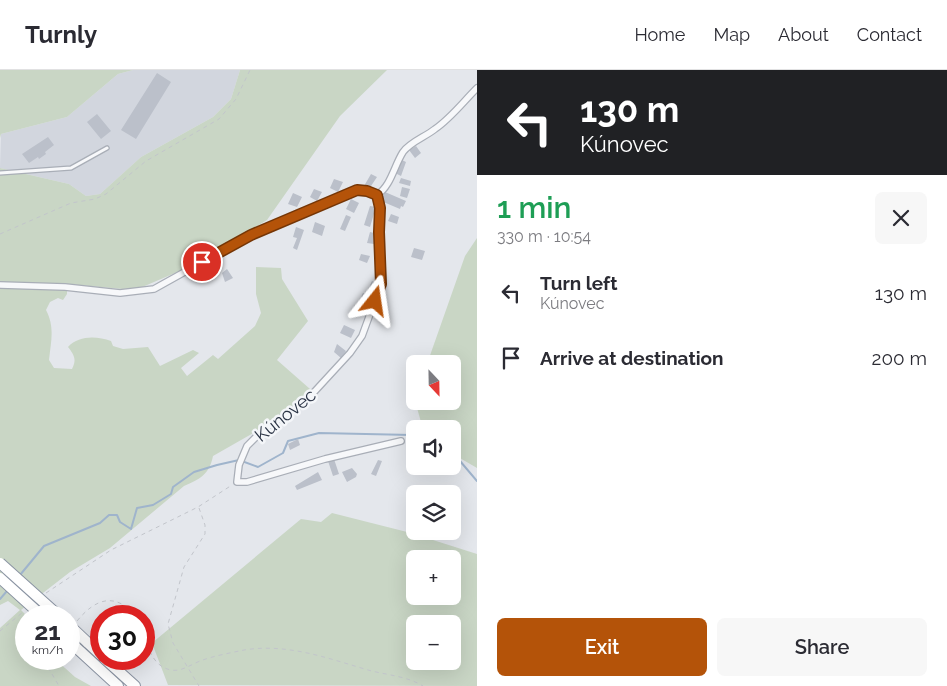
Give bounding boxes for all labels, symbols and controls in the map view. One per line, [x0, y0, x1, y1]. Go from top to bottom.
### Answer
text: Turnly [25, 20, 97, 49]
text: Home [634, 24, 685, 45]
text: Map [713, 24, 750, 45]
text: About [778, 24, 829, 45]
text: Contact [857, 24, 922, 45]
text: 130 m [580, 89, 679, 130]
icon: left [497, 90, 562, 155]
text: Kúnovec [580, 131, 669, 157]
text: 1 min [497, 190, 572, 225]
button: close [875, 192, 927, 244]
text: 330 m · 10:54 [497, 227, 591, 246]
pin [181, 241, 223, 283]
icon: arrive [188, 248, 216, 276]
text: Turn left [540, 272, 617, 294]
position arrow [348, 274, 400, 326]
icon: left [497, 279, 525, 307]
text: 130 m [875, 282, 927, 304]
text: Kúnovec [540, 294, 604, 313]
icon: arrive [497, 344, 525, 372]
text: Arrive at destination [540, 347, 724, 369]
text: 200 m [872, 347, 927, 369]
north arrow [406, 355, 461, 410]
map controls [406, 355, 461, 670]
street label: Kúnovec [250, 384, 320, 446]
button: sound [406, 420, 461, 475]
button: layers [406, 485, 461, 540]
button: + [406, 550, 461, 605]
speed limit sign: 30 [90, 605, 155, 670]
button: − [406, 615, 461, 670]
text: 21 [34, 616, 61, 646]
button: Exit [497, 618, 707, 676]
button: Share [717, 618, 927, 676]
text: km/h [32, 643, 63, 657]

